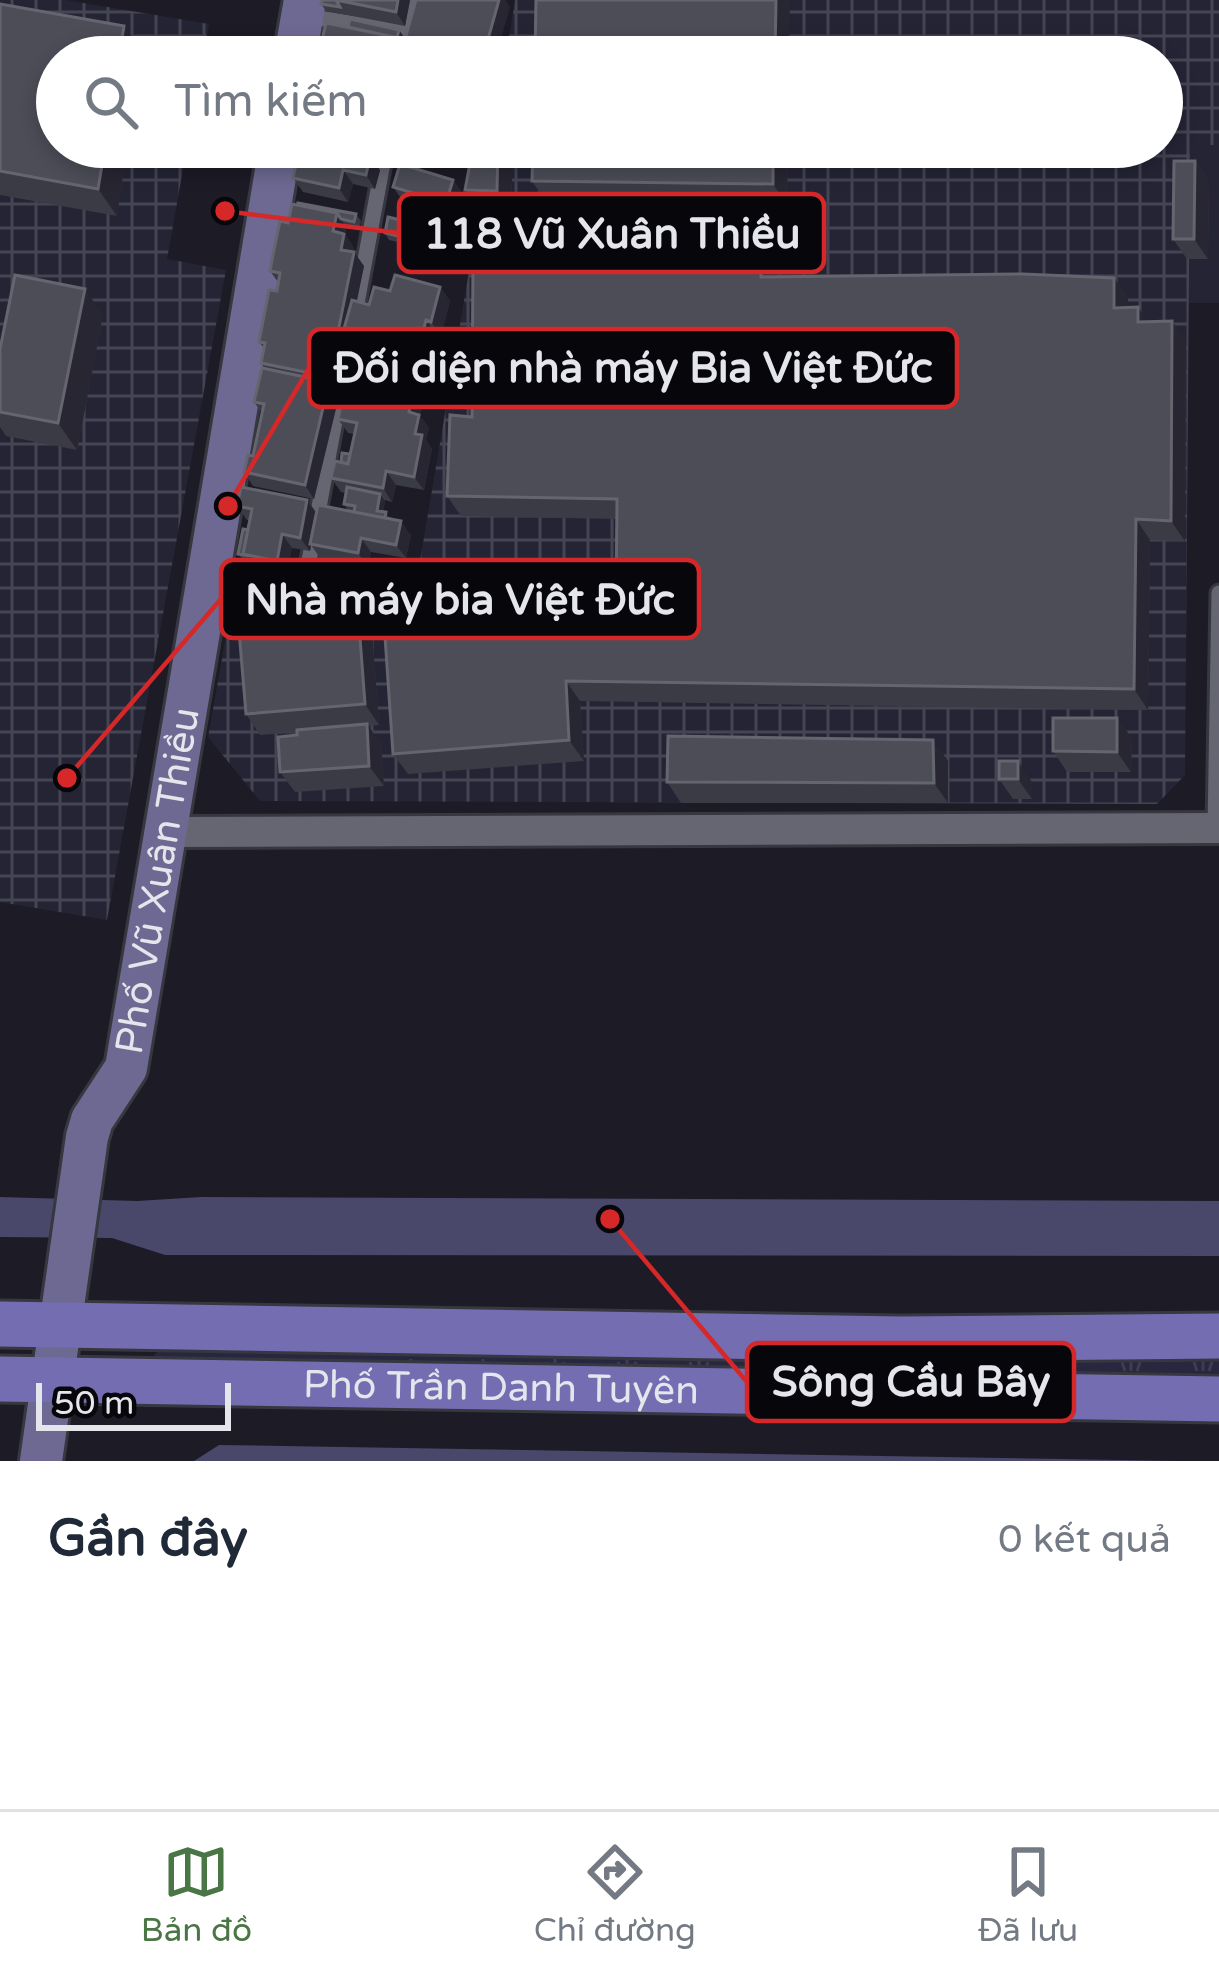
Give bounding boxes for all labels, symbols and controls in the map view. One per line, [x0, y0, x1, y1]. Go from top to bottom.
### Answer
search box [36, 36, 1183, 168]
icon: search [78, 69, 144, 135]
text: Tìm kiếm [174, 75, 368, 129]
callout: 118 Vũ Xuân Thiều [399, 194, 824, 272]
text: 118 Vũ Xuân Thiều [423, 209, 801, 260]
callout: Đối diện nhà máy Bia Việt Đức [309, 329, 957, 407]
text: Đối diện nhà máy Bia Việt Đức [332, 343, 933, 394]
callout: Nhà máy bia Việt Đức [221, 560, 699, 638]
text: Nhà máy bia Việt Đức [245, 575, 675, 626]
street label: Phố Vũ Xuân Thiều [105, 704, 209, 1057]
callout: Sông Cầu Bây [747, 1343, 1074, 1421]
text: Sông Cầu Bây [772, 1357, 1051, 1408]
street label: Phố Trần Danh Tuyên [303, 1360, 699, 1414]
scale bar [36, 1377, 231, 1430]
text: 50 m [54, 1384, 134, 1423]
text: Gần đây [48, 1508, 248, 1570]
text: 0 kết quả [998, 1516, 1171, 1563]
tab: Bản đồ [141, 1839, 252, 1950]
tab: Chỉ đường [534, 1839, 696, 1950]
tab: Đã lưu [978, 1839, 1078, 1950]

